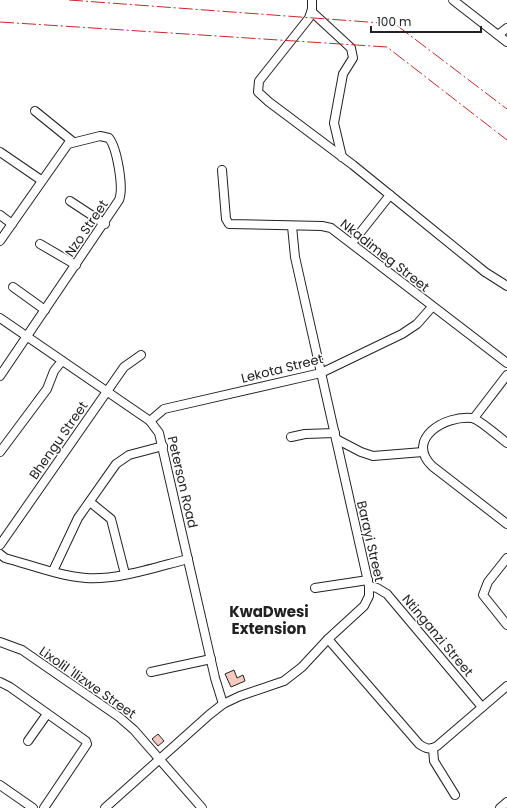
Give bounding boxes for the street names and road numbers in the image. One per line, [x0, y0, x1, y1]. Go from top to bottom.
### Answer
street label: Nzo Street [60, 196, 113, 261]
street label: Nkadimeg Street [336, 215, 433, 296]
street label: Lekota Street [239, 349, 325, 388]
street label: Bhengu Street [24, 397, 93, 483]
street label: Peterson Road [163, 434, 202, 530]
street label: Barayi Street [352, 499, 389, 584]
street label: Ntinganzi Street [398, 590, 478, 681]
street label: Lixolil 'Ilizwe Street [35, 642, 140, 723]

